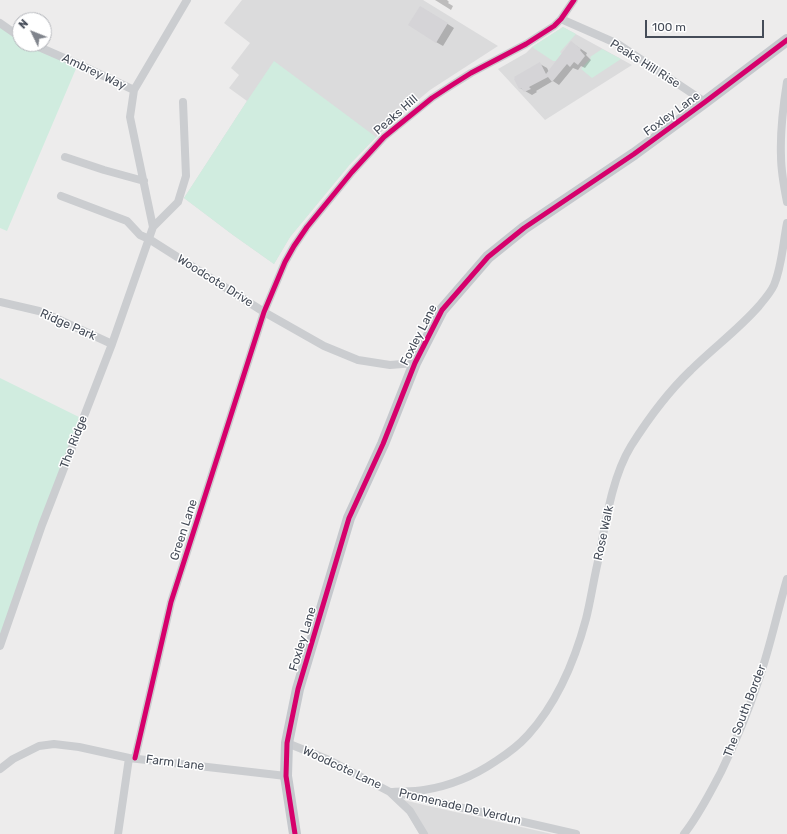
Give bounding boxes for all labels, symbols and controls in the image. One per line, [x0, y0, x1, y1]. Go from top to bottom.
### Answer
north arrow [12, 12, 52, 52]
scale bar [647, 12, 766, 38]
text: N [16, 17, 31, 31]
text: 100 m [652, 20, 686, 34]
street label: Peaks Hill Rise [607, 37, 683, 91]
street label: Ambrey Way [60, 51, 128, 93]
street label: Foxley Lane [641, 89, 703, 139]
street label: Peaks Hill [371, 92, 421, 138]
street label: Woodcote Drive [174, 252, 256, 310]
street label: Foxley Lane [398, 302, 440, 368]
street label: Ridge Park [38, 306, 98, 344]
street label: The Ridge [57, 414, 91, 470]
street label: Green Lane [167, 498, 201, 562]
street label: Rose Walk [591, 504, 617, 562]
street label: Foxley Lane [286, 605, 320, 673]
street label: The South Border [721, 663, 769, 759]
street label: Woodcote Lane [300, 743, 384, 793]
street label: Farm Lane [145, 752, 205, 774]
street label: Promenade De Verdun [397, 786, 523, 828]

